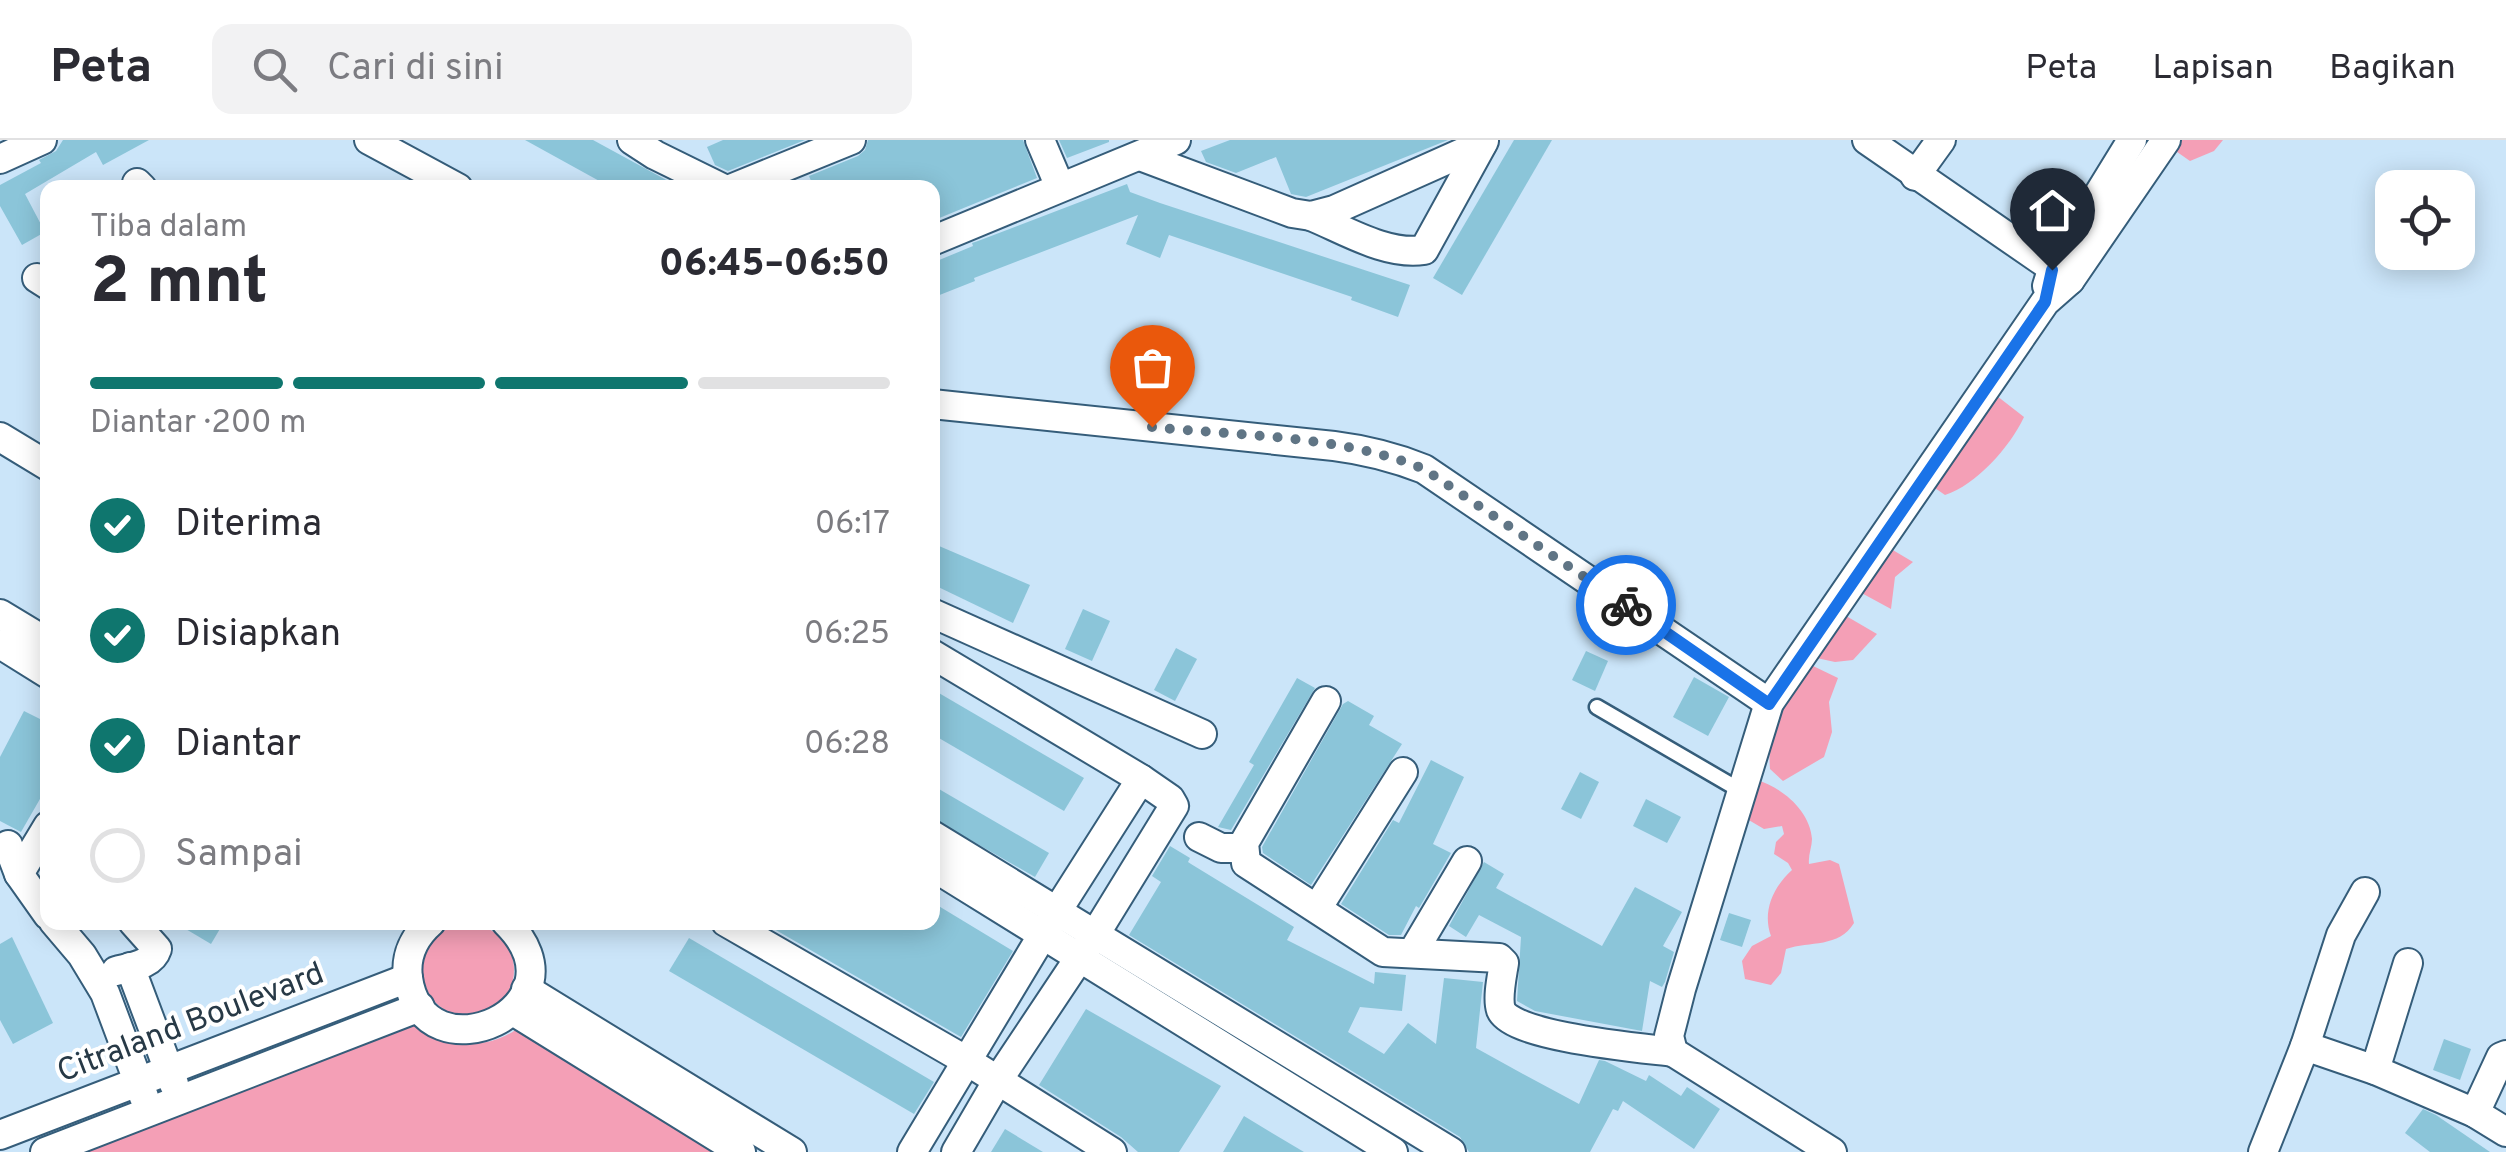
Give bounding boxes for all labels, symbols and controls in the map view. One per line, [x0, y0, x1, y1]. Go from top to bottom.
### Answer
search box [212, 24, 912, 114]
text: Peta [50, 39, 152, 99]
icon: search [247, 42, 302, 97]
text: Cari di sini [327, 45, 504, 94]
text: Peta [2025, 47, 2097, 91]
text: Lapisan [2152, 47, 2274, 91]
text: Bagikan [2329, 47, 2456, 91]
pin [2010, 168, 2095, 271]
map controls [2375, 170, 2475, 270]
button: locate [2375, 170, 2475, 270]
icon: home [2025, 183, 2080, 238]
text: Tiba dalam [90, 208, 247, 248]
text: 06:45–06:50 [659, 241, 890, 290]
text: 2 mnt [90, 244, 268, 326]
pin [1110, 325, 1195, 428]
icon: bag [1125, 340, 1180, 395]
text: Diantar · 200 m [90, 404, 306, 444]
icon: check [90, 498, 145, 553]
text: Diterima [175, 501, 322, 550]
text: 06:17 [815, 505, 890, 545]
courier [1576, 555, 1676, 655]
icon: bike [1599, 578, 1654, 633]
icon: check [90, 608, 145, 663]
text: Disiapkan [175, 611, 341, 660]
text: 06:25 [804, 615, 890, 655]
icon: check [90, 718, 145, 773]
text: Diantar [175, 721, 301, 770]
text: 06:28 [804, 725, 890, 765]
text: Sampai [175, 831, 303, 880]
street label: Citraland Boulevard [52, 955, 330, 1093]

